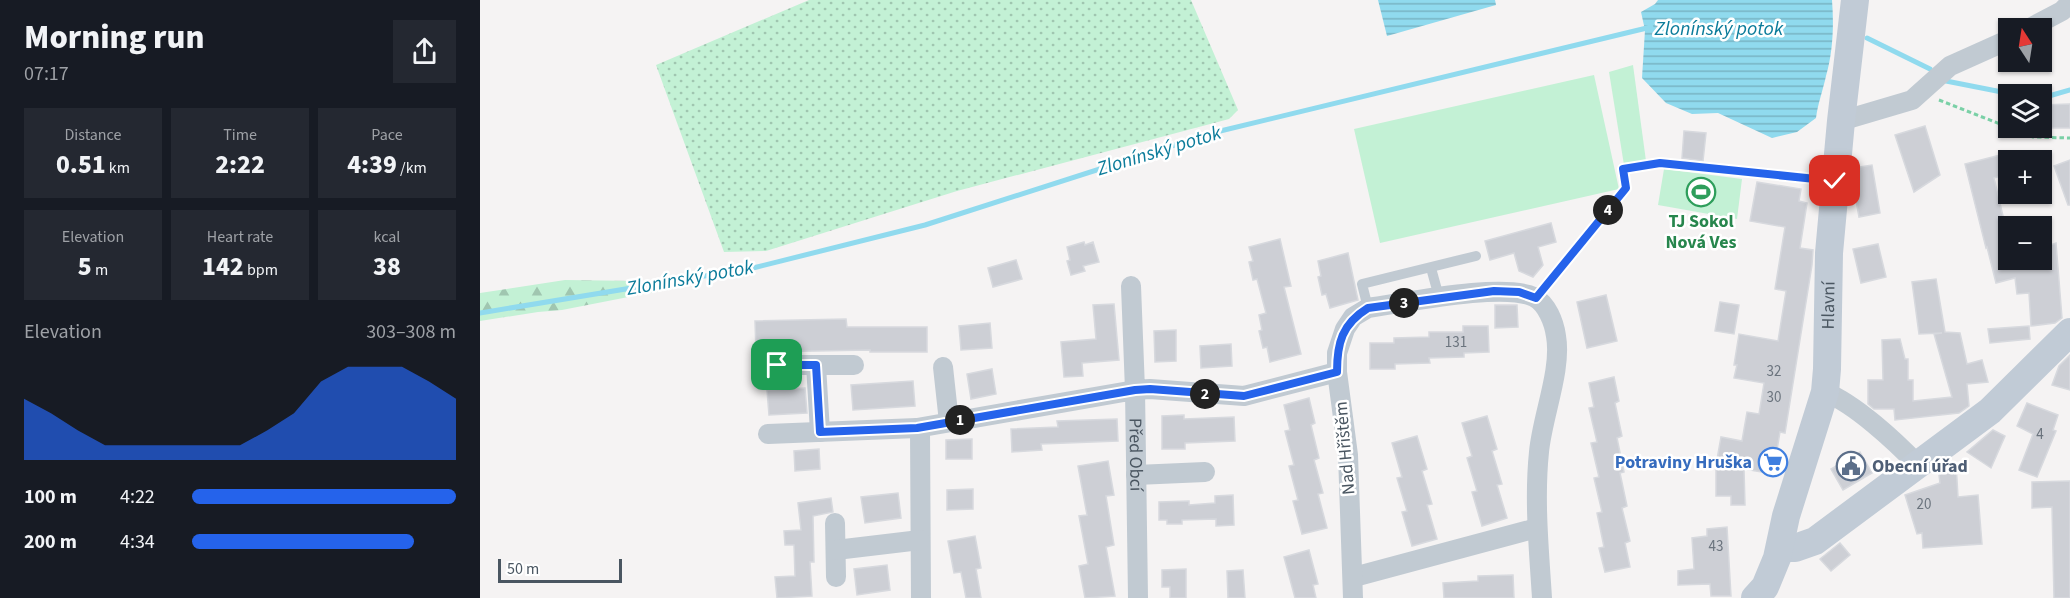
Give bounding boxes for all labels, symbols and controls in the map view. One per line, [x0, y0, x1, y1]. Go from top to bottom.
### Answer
text: Morning run [24, 14, 204, 61]
water label: Zlonínský potok [1654, 15, 1784, 43]
north arrow [1998, 18, 2052, 72]
map controls [1998, 18, 2052, 270]
button: share [393, 20, 456, 83]
text: 07:17 [24, 60, 69, 88]
button: layers [1998, 84, 2052, 138]
water label: Zlonínský potok [1092, 119, 1225, 184]
text: Distance [65, 124, 121, 146]
text: Time [223, 124, 257, 146]
text: Pace [371, 124, 403, 146]
text: 0.51 [56, 146, 106, 183]
text: 2:22 [215, 146, 265, 183]
text: 4:39 [347, 146, 397, 183]
button: + [1998, 150, 2052, 204]
pin [1809, 155, 1860, 206]
text: km [106, 157, 130, 179]
text: /km [397, 157, 427, 179]
icon: check [1818, 164, 1851, 197]
sports icon: TJ Sokol Nová Ves [1685, 176, 1717, 208]
pin: 4 [1593, 195, 1623, 225]
text: 4 [1604, 199, 1612, 221]
place label: TJ Sokol Nová Ves [1666, 209, 1736, 255]
button: − [1998, 216, 2052, 270]
text: Elevation [62, 226, 124, 248]
text: Heart rate [207, 226, 273, 248]
text: kcal [374, 226, 400, 248]
text: 5 [78, 248, 92, 285]
text: 142 [202, 248, 244, 285]
text: 38 [373, 248, 401, 285]
water label: Zlonínský potok [623, 253, 756, 303]
text: m [92, 259, 108, 281]
text: bpm [244, 259, 278, 281]
street label: Hlavní [1815, 280, 1841, 330]
pin: 3 [1389, 288, 1419, 318]
text: 3 [1400, 292, 1408, 314]
text: Elevation [24, 318, 102, 346]
text: 303–308 m [366, 318, 456, 346]
house number: 131 [1445, 332, 1467, 353]
pin [751, 339, 802, 390]
icon: arrive [760, 348, 793, 381]
house number: 32 [1767, 361, 1781, 382]
pin: 2 [1190, 379, 1220, 409]
text: 2 [1201, 383, 1209, 405]
house number: 30 [1767, 387, 1781, 408]
street label: Nad Hřištěm [1328, 400, 1362, 496]
pin: 1 [945, 405, 975, 435]
text: 1 [956, 409, 964, 431]
street label: Před Obcí [1123, 418, 1149, 492]
house number: 4 [2036, 424, 2044, 445]
supermarket icon: Potraviny Hruška [1757, 446, 1789, 478]
place label: Potraviny Hruška [1615, 450, 1752, 475]
public building icon: Obecní úřad [1835, 450, 1867, 482]
place label: Obecní úřad [1872, 454, 1968, 479]
text: 100 m [24, 483, 77, 511]
text: 4:22 [120, 483, 155, 511]
house number: 20 [1917, 494, 1931, 515]
text: 200 m [24, 528, 77, 556]
text: 4:34 [120, 528, 155, 556]
house number: 43 [1709, 536, 1723, 557]
scale bar [498, 556, 622, 584]
text: 50 m [507, 558, 539, 580]

